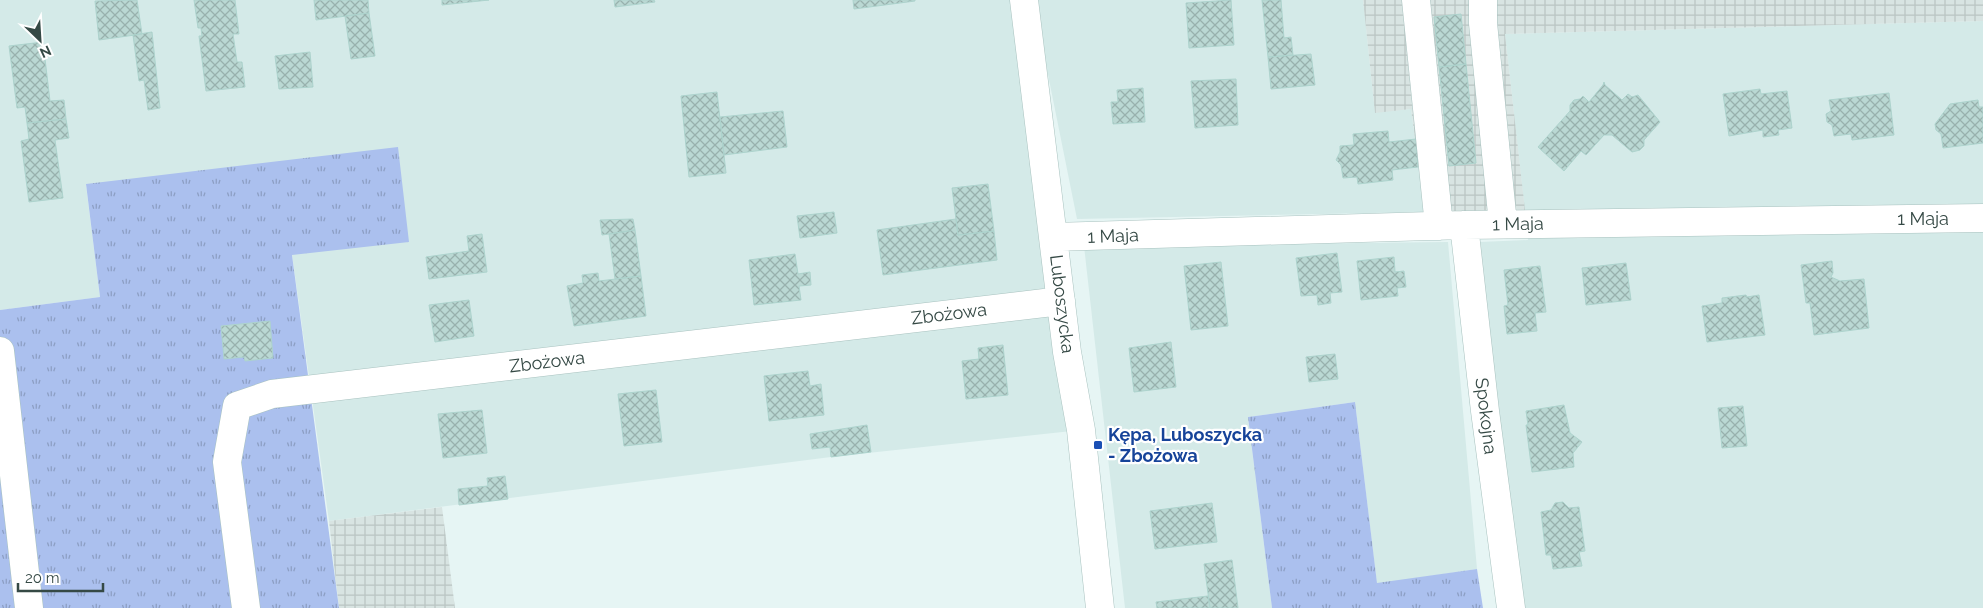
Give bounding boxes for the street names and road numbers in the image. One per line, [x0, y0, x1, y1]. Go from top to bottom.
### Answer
street label: 1 Maja [1897, 208, 1949, 229]
street label: 1 Maja [1492, 213, 1544, 234]
street label: 1 Maja [1087, 224, 1139, 247]
street label: Luboszycka [1046, 253, 1079, 354]
street label: Zbożowa [910, 298, 988, 329]
street label: Zbożowa [508, 346, 586, 377]
street label: Spokojna [1471, 377, 1502, 455]

